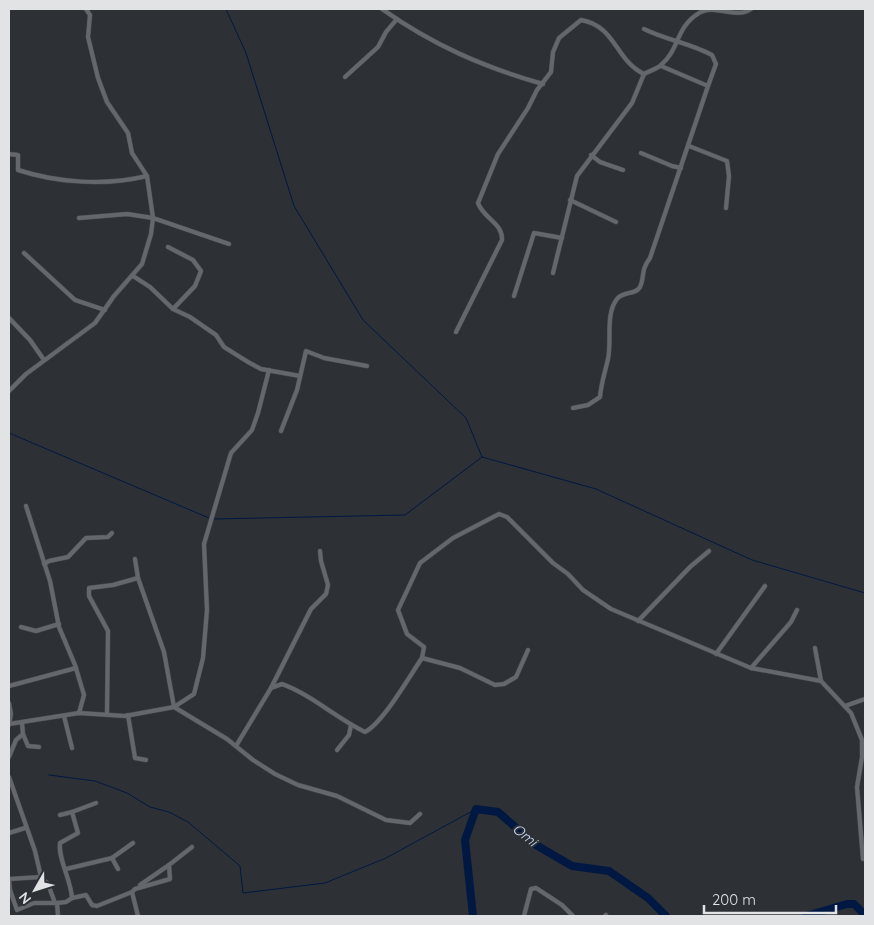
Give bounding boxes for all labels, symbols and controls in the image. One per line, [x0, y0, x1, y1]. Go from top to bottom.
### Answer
water label: Omi [509, 820, 543, 852]
north arrow [10, 865, 60, 915]
scale bar [704, 882, 836, 914]
text: N [15, 889, 35, 908]
text: 200 m [712, 890, 756, 909]

